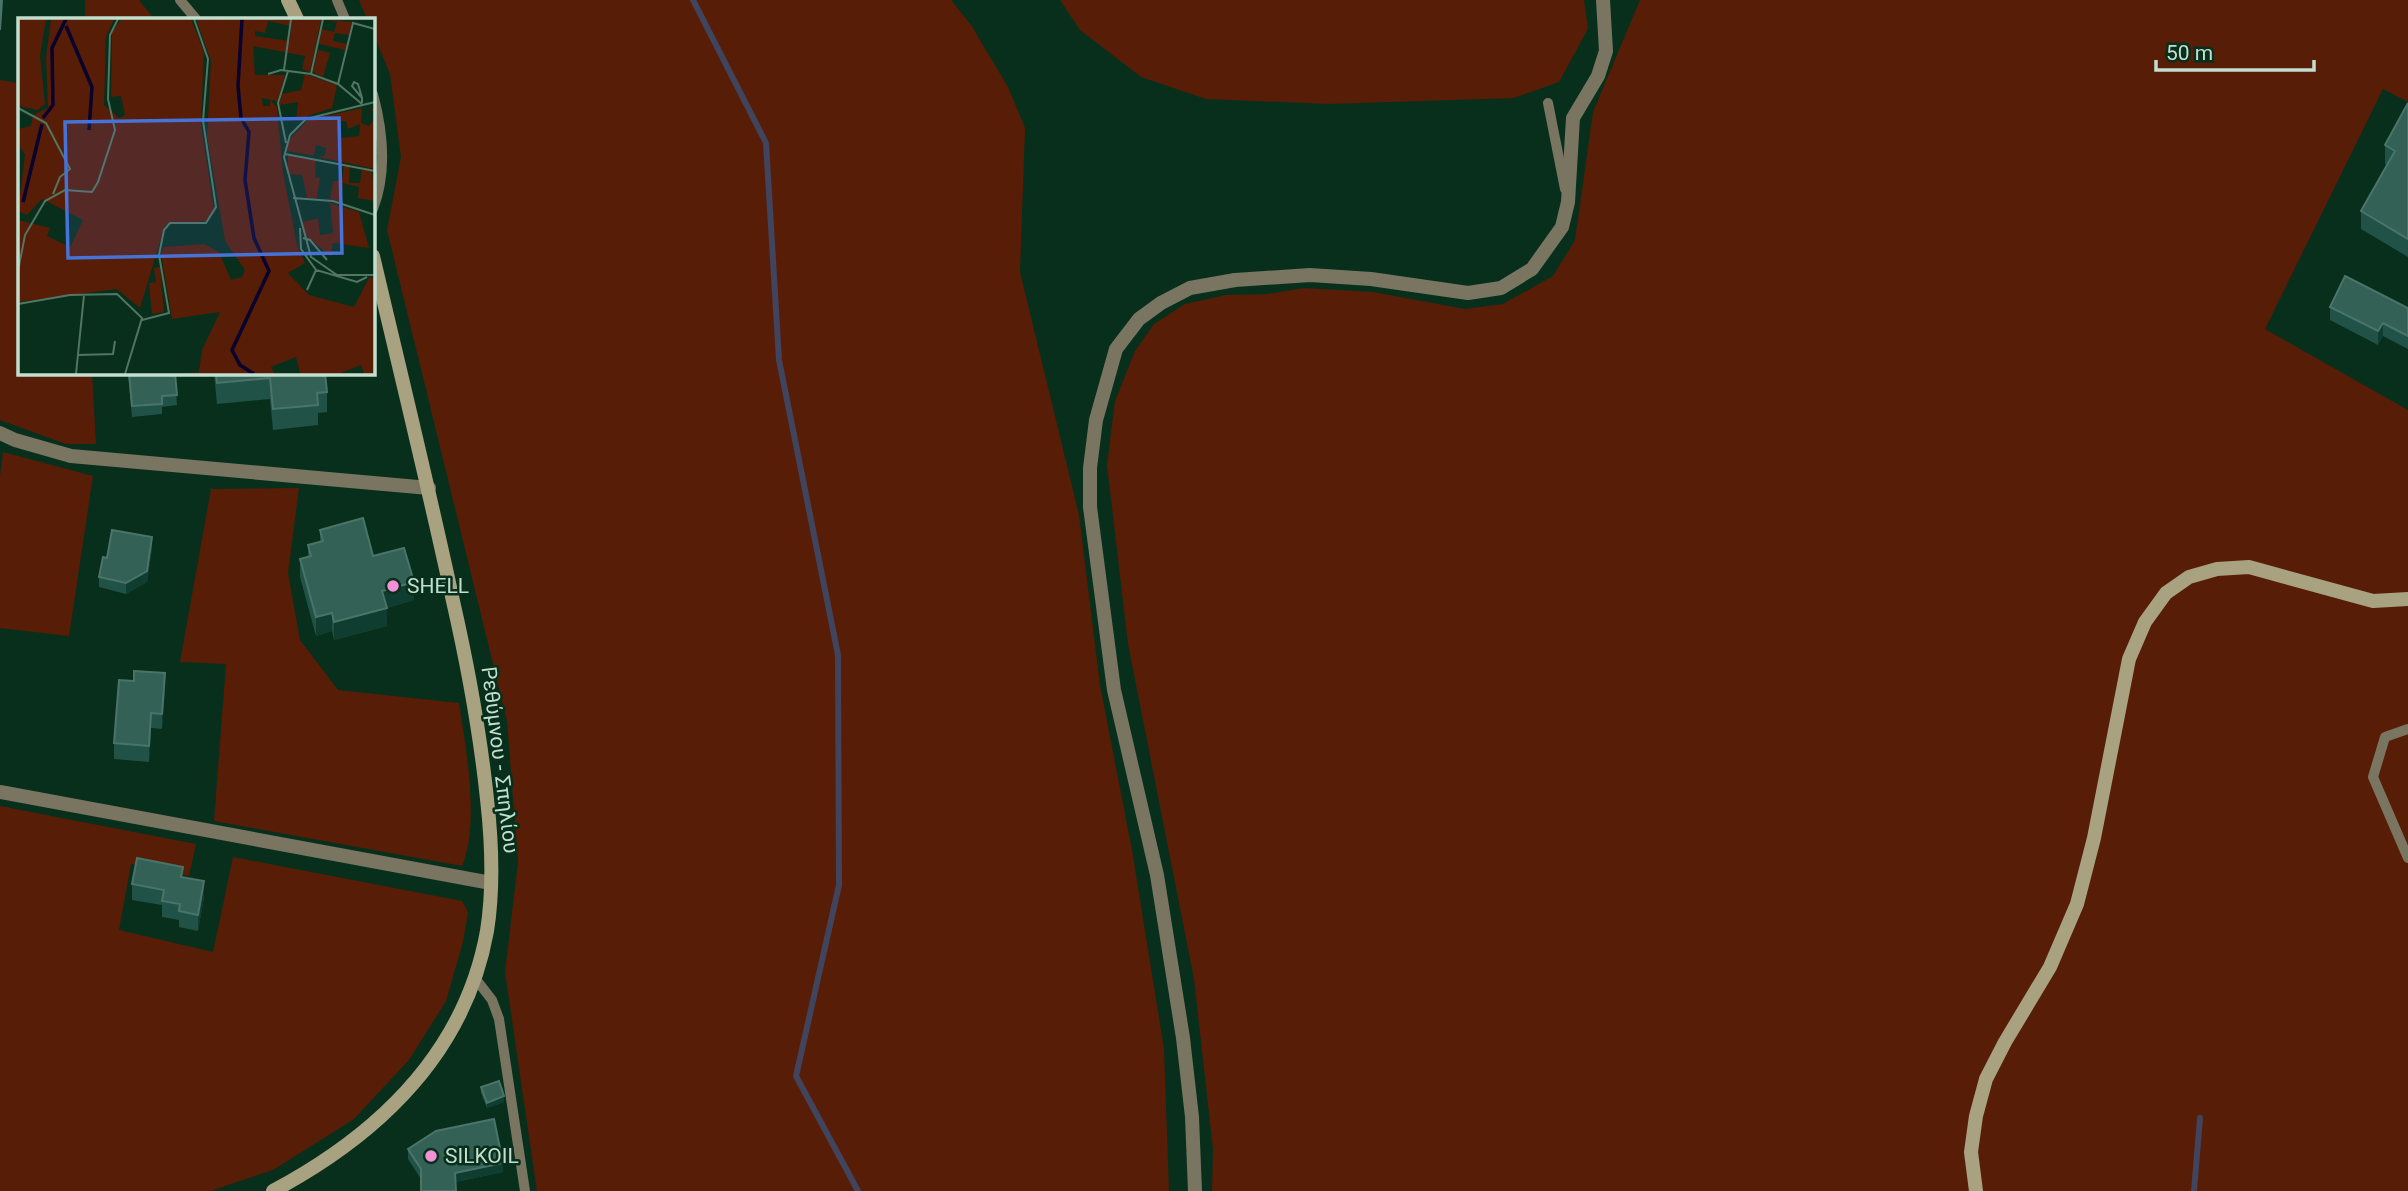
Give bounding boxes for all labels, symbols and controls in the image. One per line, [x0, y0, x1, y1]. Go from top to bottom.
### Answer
inset map [18, 18, 374, 374]
scale bar [2156, 28, 2314, 72]
text: 50 m [2166, 41, 2213, 65]
place label: SHELL [407, 574, 469, 598]
marker: SHELL [385, 578, 401, 594]
street label: Ρεθύμνου - Σπηλίου [477, 665, 523, 855]
place label: SILKOIL [445, 1144, 519, 1168]
marker: SILKOIL [423, 1148, 439, 1164]

